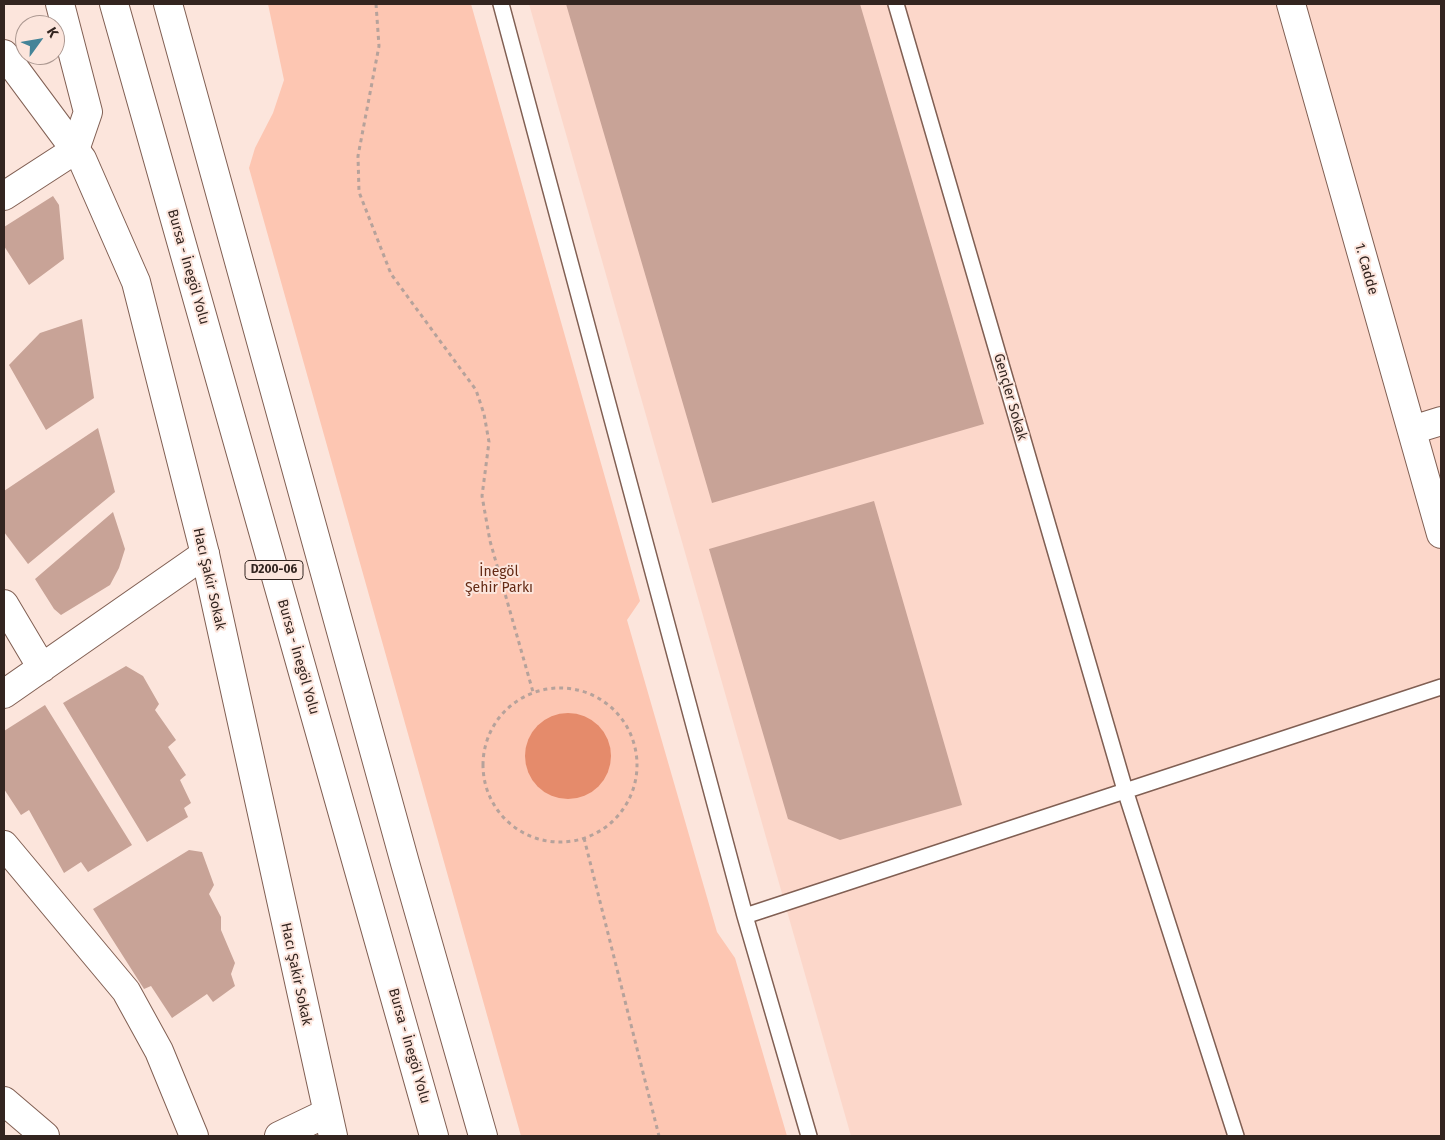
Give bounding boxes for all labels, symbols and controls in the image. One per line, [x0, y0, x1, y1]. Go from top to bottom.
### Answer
north arrow [15, 15, 65, 65]
text: K [43, 24, 62, 41]
street label: Bursa - İnegöl Yolu [163, 207, 213, 327]
street label: 1. Cadde [1351, 241, 1381, 297]
street label: Gençler Sokak [990, 352, 1030, 442]
street label: Hacı Şakir Sokak [189, 526, 229, 632]
road number: D200-06 [245, 560, 303, 580]
park label: İnegöl Şehir Parkı [465, 564, 533, 596]
street label: Bursa - İnegöl Yolu [273, 597, 323, 717]
street label: Hacı Şakir Sokak [277, 921, 315, 1027]
street label: Bursa - İnegöl Yolu [384, 986, 434, 1106]

